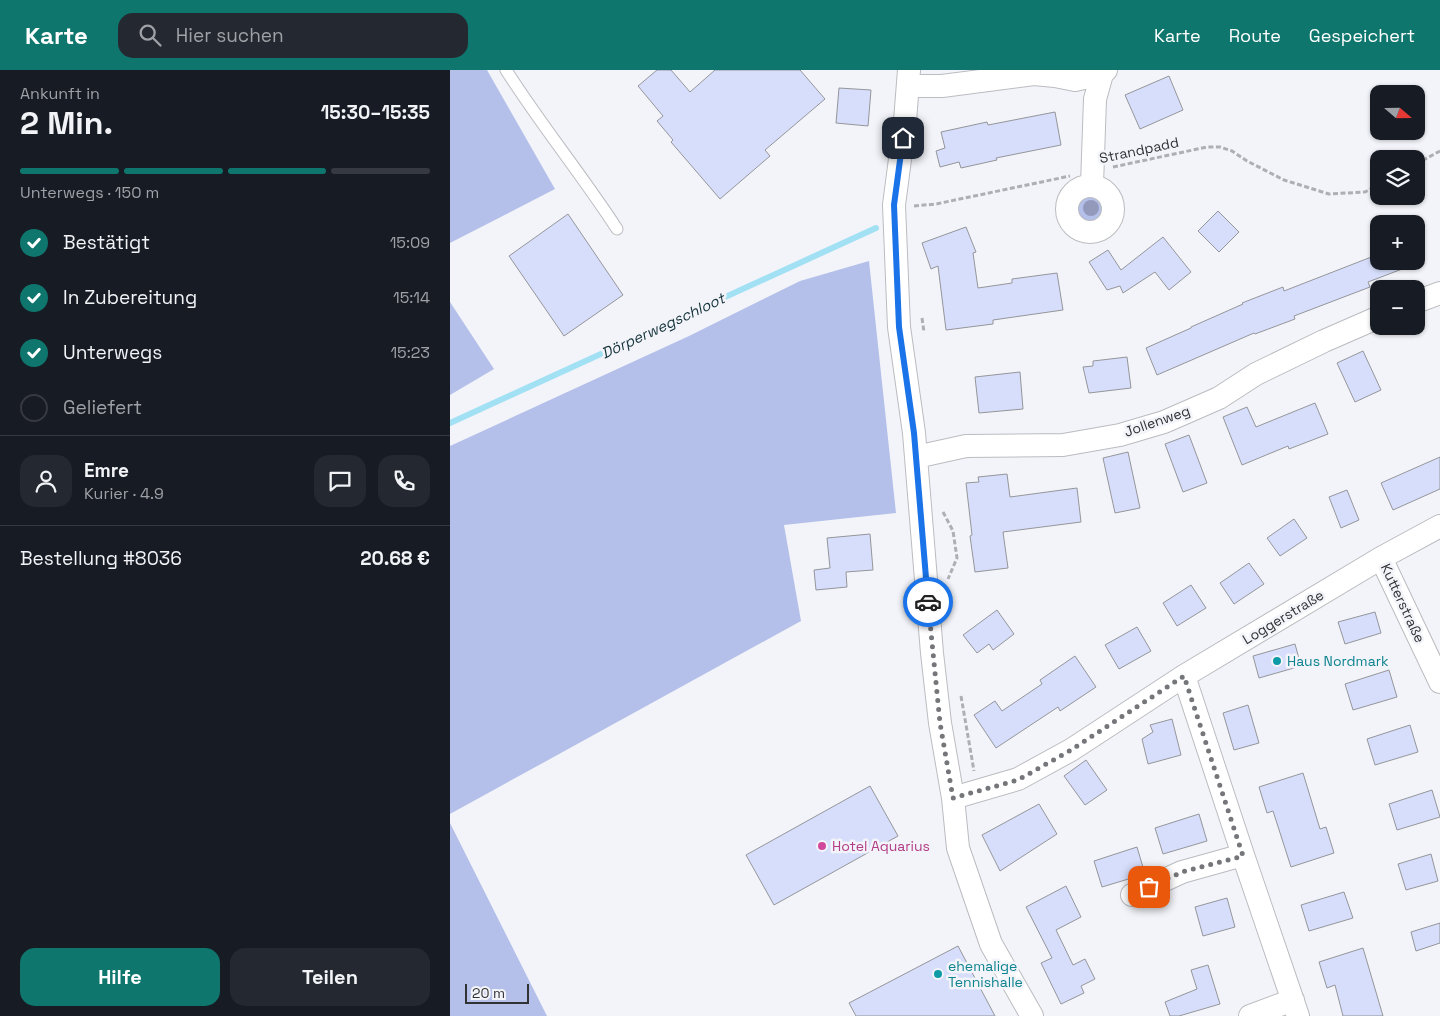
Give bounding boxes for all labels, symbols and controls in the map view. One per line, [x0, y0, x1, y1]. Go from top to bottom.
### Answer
search box [118, 13, 468, 58]
text: Karte [25, 20, 88, 51]
icon: search [136, 21, 164, 49]
text: Hier suchen [176, 23, 284, 48]
text: Karte [1154, 24, 1201, 47]
text: Route [1229, 24, 1281, 47]
text: Gespeichert [1309, 24, 1415, 47]
text: Ankunft in [20, 83, 100, 104]
north arrow [1370, 85, 1425, 140]
map controls [1370, 85, 1425, 335]
text: 15:30–15:35 [321, 100, 430, 125]
text: 2 Min. [20, 103, 113, 143]
pin [882, 117, 924, 159]
icon: home [889, 124, 917, 152]
street label: Strandpadd [1098, 133, 1180, 167]
button: layers [1370, 150, 1425, 205]
text: Unterwegs · 150 m [20, 182, 159, 203]
button: + [1370, 215, 1425, 270]
icon: check [20, 229, 48, 257]
text: Bestätigt [63, 230, 150, 255]
text: 15:09 [390, 232, 430, 253]
button: − [1370, 280, 1425, 335]
icon: check [20, 284, 48, 312]
text: In Zubereitung [63, 285, 197, 310]
text: 15:14 [393, 287, 430, 308]
water label: Dörperwegschloot [598, 288, 730, 363]
icon: check [20, 339, 48, 367]
text: Unterwegs [63, 340, 162, 365]
text: 15:23 [390, 342, 430, 363]
text: Geliefert [63, 395, 142, 420]
street label: Jollenweg [1122, 401, 1192, 441]
button: person [20, 455, 72, 507]
button: chat [314, 455, 366, 507]
button: phone [378, 455, 430, 507]
text: Emre [84, 458, 129, 483]
text: Kurier · 4.9 [84, 483, 164, 504]
text: Bestellung #8036 [20, 546, 182, 571]
text: 20.68 € [360, 546, 430, 571]
street label: Kutterstraße [1377, 561, 1429, 645]
courier [903, 577, 953, 627]
street label: Loggerstraße [1239, 586, 1327, 648]
icon: car [914, 588, 942, 616]
place label: Haus Nordmark [1287, 652, 1389, 670]
marker: Haus Nordmark [1271, 655, 1283, 667]
place label: Hotel Aquarius [832, 837, 930, 855]
marker: Hotel Aquarius [816, 840, 828, 852]
pin [1128, 866, 1170, 908]
icon: bag [1135, 873, 1163, 901]
button: Hilfe [20, 948, 220, 1006]
button: Teilen [230, 948, 430, 1006]
place label: ehemalige Tennishalle [948, 957, 1023, 991]
marker: ehemalige Tennishalle [932, 968, 944, 980]
scale bar [465, 981, 529, 1004]
text: 20 m [472, 984, 505, 1002]

